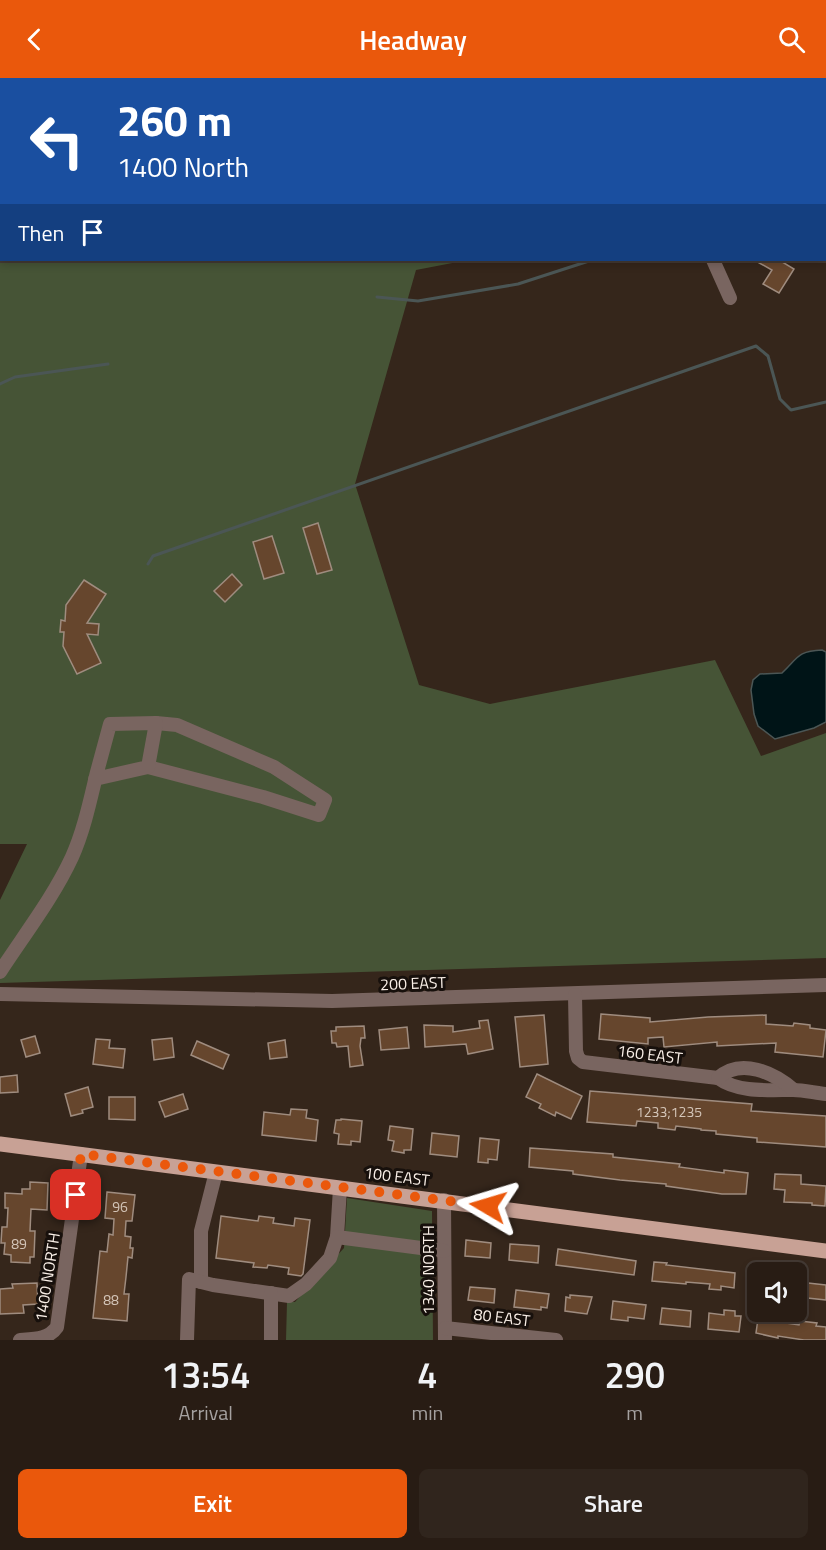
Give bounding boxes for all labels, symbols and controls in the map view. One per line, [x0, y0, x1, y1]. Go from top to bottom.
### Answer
text: Headway [359, 19, 467, 60]
icon: back [18, 23, 51, 56]
icon: search [775, 23, 808, 56]
text: 260 m [117, 88, 232, 152]
icon: left [18, 102, 96, 180]
text: 1400 North [117, 146, 249, 187]
text: Then [18, 216, 64, 250]
icon: arrive [76, 216, 109, 249]
street label: 200 EAST [380, 970, 447, 996]
street label: 160 EAST [616, 1038, 685, 1070]
house number: 1233;1235 [636, 1101, 702, 1122]
street label: 100 EAST [363, 1160, 432, 1192]
pin [50, 1169, 101, 1220]
position arrow [456, 1174, 520, 1238]
icon: arrive [59, 1178, 92, 1211]
house number: 96 [112, 1196, 128, 1217]
street label: 1340 NORTH [416, 1225, 440, 1315]
street label: 1400 NORTH [28, 1231, 66, 1323]
house number: 89 [11, 1233, 27, 1254]
map controls [747, 1262, 807, 1322]
button: sound [747, 1262, 807, 1322]
house number: 88 [103, 1289, 119, 1310]
street label: 80 EAST [472, 1302, 532, 1332]
text: 13:54 [161, 1347, 250, 1402]
text: 4 [417, 1347, 437, 1402]
text: 290 [604, 1347, 665, 1402]
text: Arrival [179, 1397, 233, 1428]
text: min [411, 1397, 443, 1428]
text: m [626, 1397, 643, 1428]
button: Exit [18, 1469, 407, 1538]
button: Share [419, 1469, 808, 1538]

